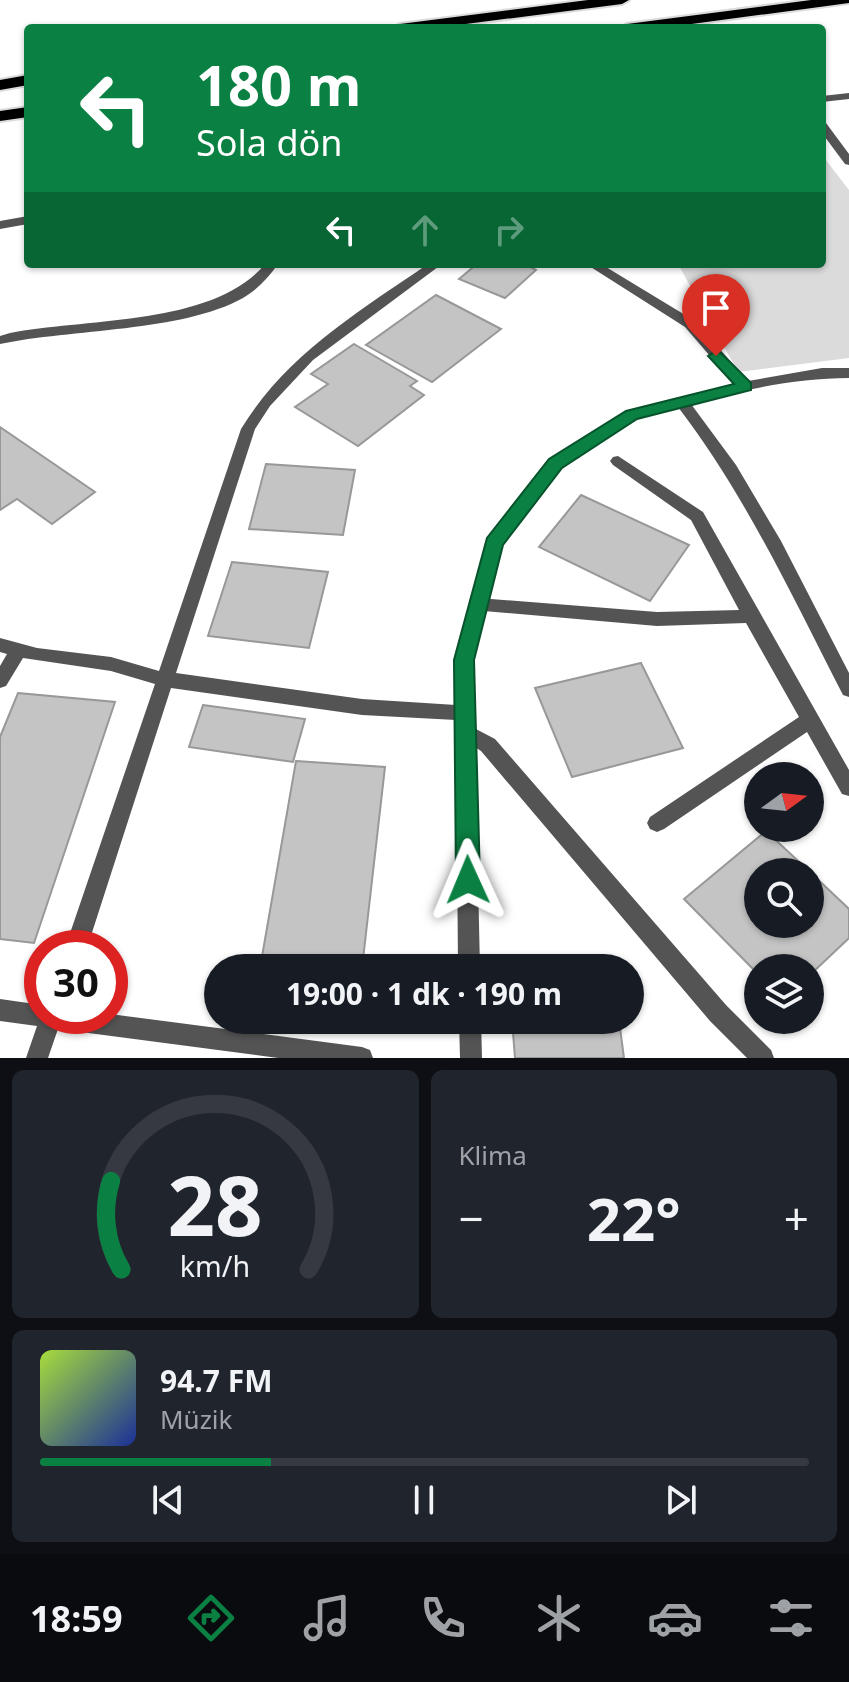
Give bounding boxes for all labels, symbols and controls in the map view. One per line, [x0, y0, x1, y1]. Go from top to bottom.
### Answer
text: 180 m [196, 46, 361, 122]
icon: left [64, 56, 168, 160]
text: Sola dön [196, 118, 343, 167]
icon: left [319, 208, 363, 252]
icon: ahead [403, 208, 447, 252]
icon: right [487, 208, 531, 252]
pin [682, 274, 750, 356]
icon: arrive [694, 286, 738, 330]
north arrow [744, 762, 824, 842]
map controls [744, 762, 824, 1034]
position arrow [426, 838, 510, 922]
button: search [744, 858, 824, 938]
speed limit sign: 30 [24, 930, 128, 1034]
button: layers [744, 954, 824, 1034]
text: 19:00 · 1 dk · 190 m [286, 973, 562, 1014]
text: Klima [459, 1137, 527, 1173]
text: 28 [168, 1147, 263, 1260]
text: 22° [587, 1177, 681, 1259]
text: − [459, 1188, 484, 1248]
text: + [784, 1188, 809, 1248]
text: km/h [180, 1246, 250, 1285]
text: 94.7 FM [160, 1360, 272, 1401]
text: Müzik [160, 1401, 232, 1437]
icon: previous [146, 1478, 190, 1522]
icon: pause [402, 1478, 446, 1522]
icon: next [659, 1478, 703, 1522]
icon: directions [183, 1590, 239, 1646]
icon: music [299, 1590, 355, 1646]
icon: phone [415, 1590, 471, 1646]
icon: climate [531, 1590, 587, 1646]
icon: car [647, 1590, 703, 1646]
icon: filters [763, 1590, 819, 1646]
text: 18:59 [30, 1594, 123, 1643]

